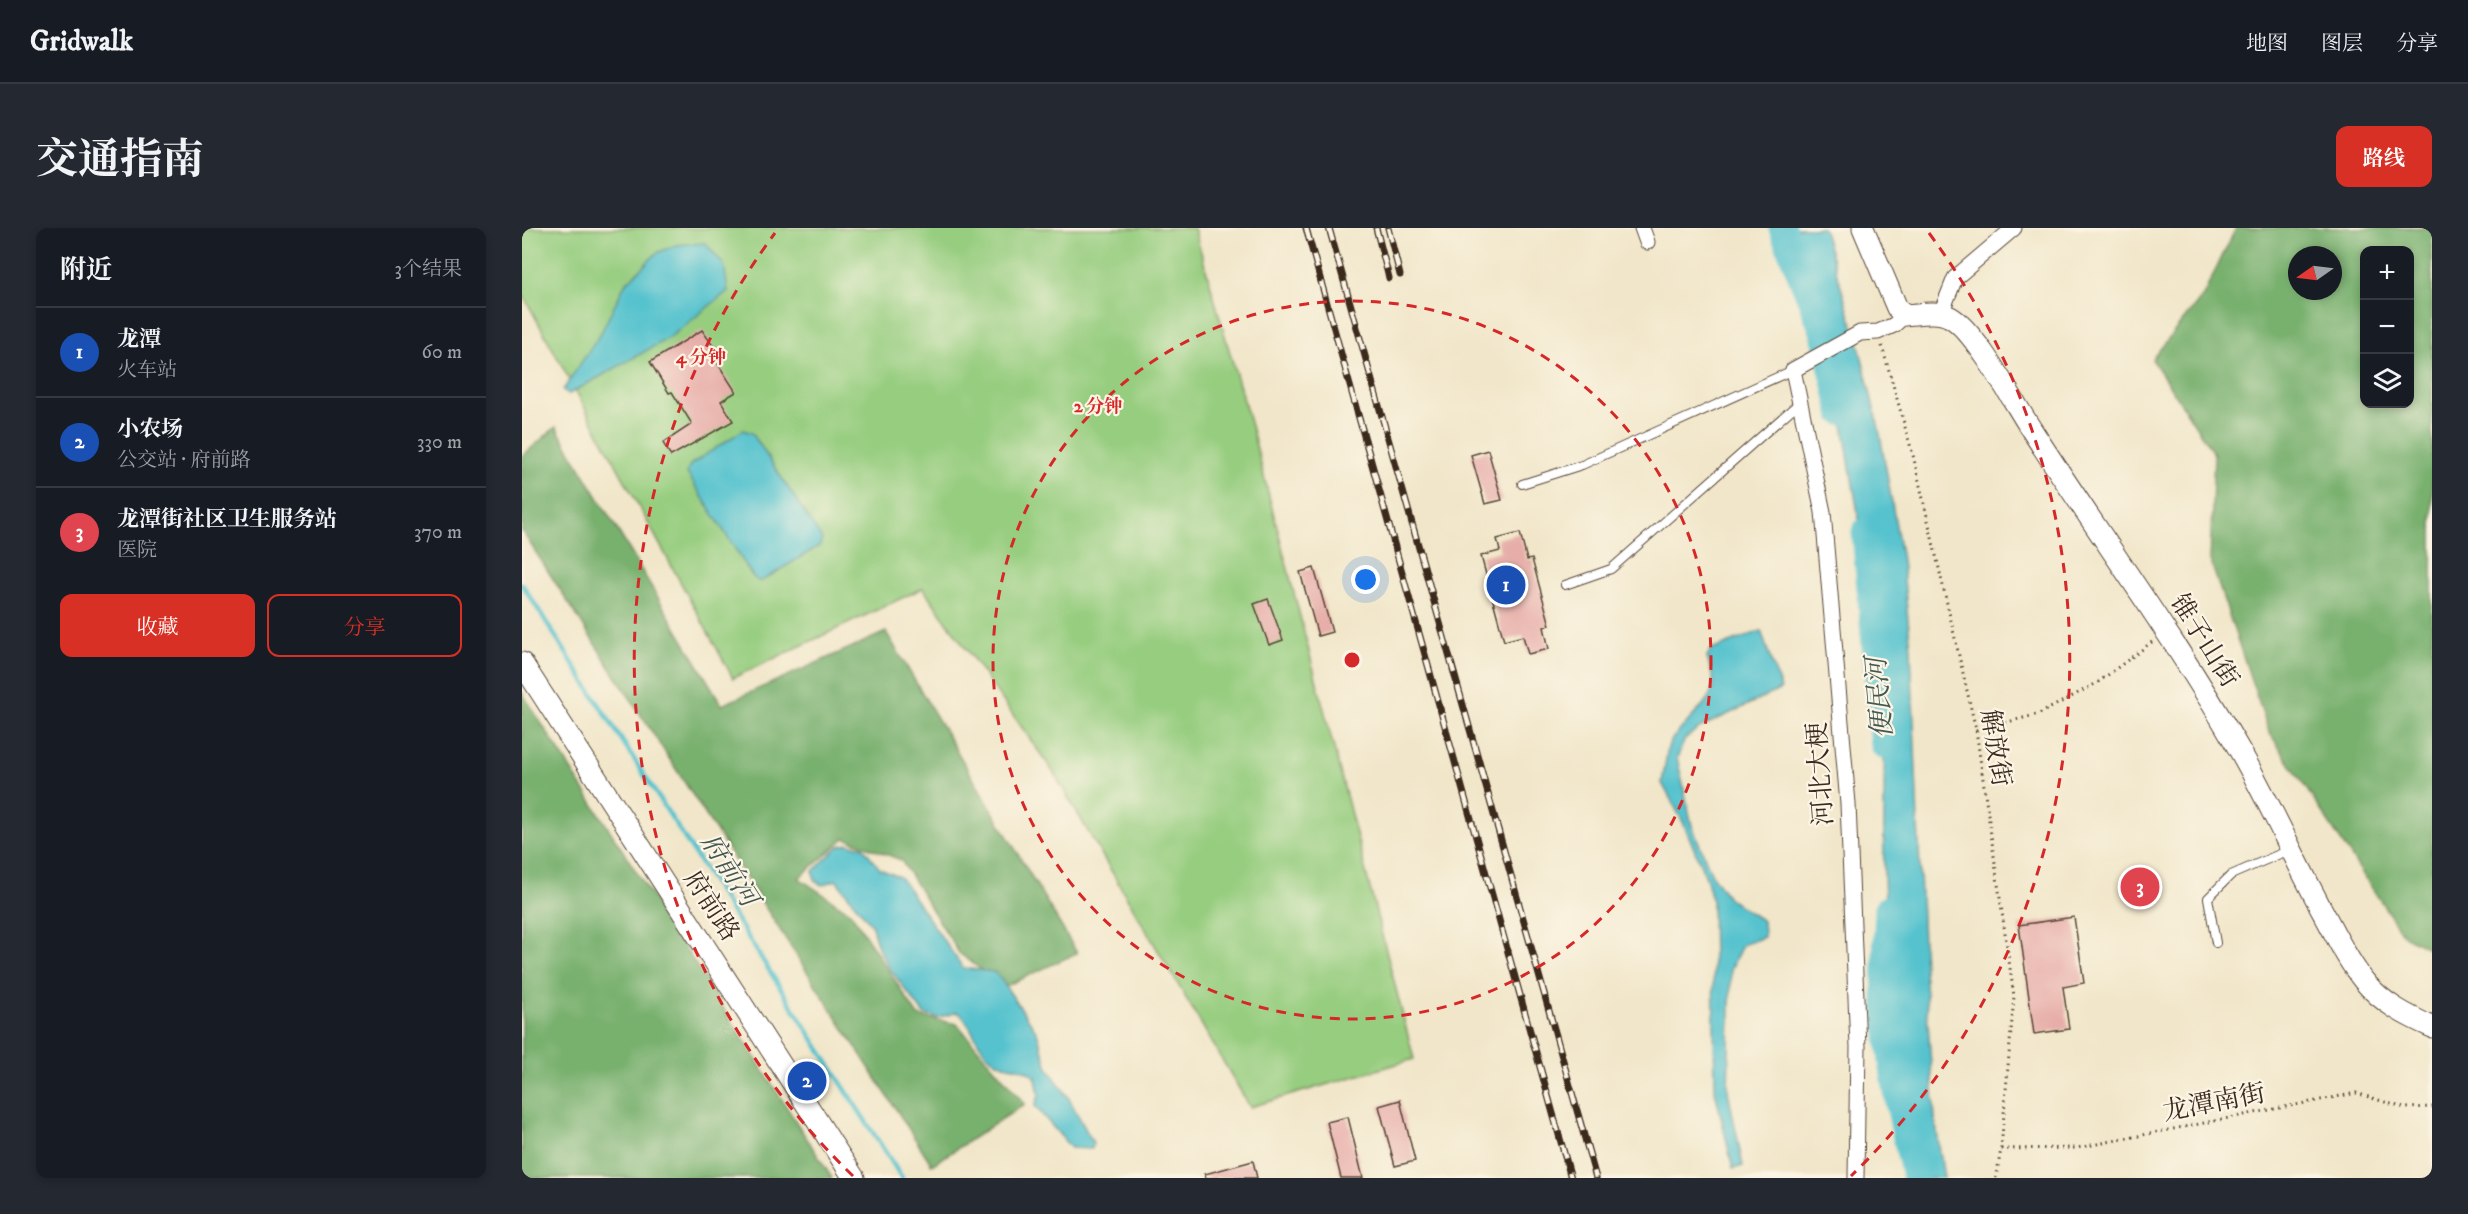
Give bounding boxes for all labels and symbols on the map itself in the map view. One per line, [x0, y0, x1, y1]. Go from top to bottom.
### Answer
north arrow [2288, 246, 2342, 300]
text: 4 分钟 [675, 347, 726, 369]
text: 2 分钟 [1074, 396, 1122, 418]
pin: 1 [1486, 562, 1526, 608]
your location [1351, 565, 1380, 594]
street label: 锥子山街 [2162, 588, 2246, 694]
centre of rings [1342, 650, 1362, 670]
water label: 便民河 [1859, 651, 1900, 740]
street label: 解放街 [1973, 707, 2017, 789]
street label: 河北大梗 [1801, 721, 1841, 827]
water label: 府前河 [693, 827, 768, 917]
street label: 府前路 [676, 864, 746, 948]
pin: 3 [2120, 864, 2160, 910]
pin: 2 [788, 1058, 826, 1104]
street label: 龙潭南街 [2160, 1077, 2268, 1129]

